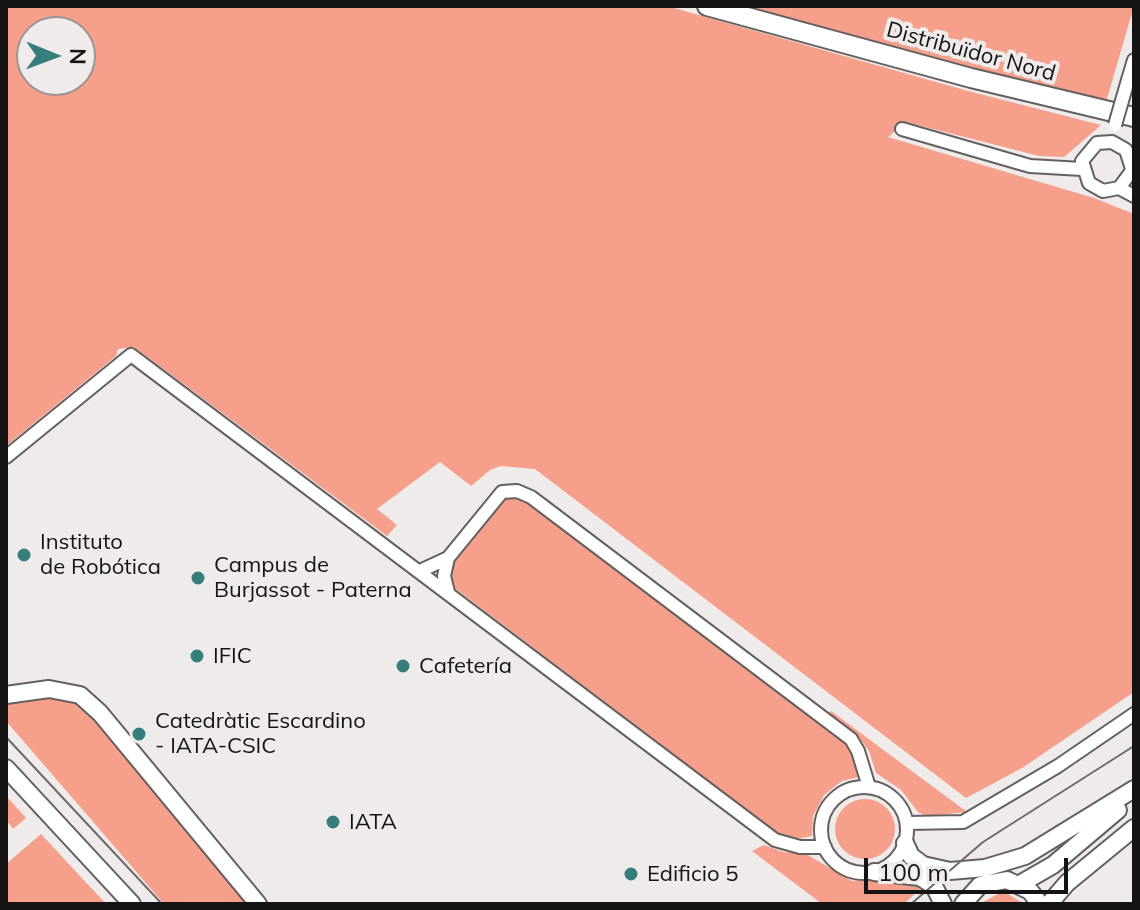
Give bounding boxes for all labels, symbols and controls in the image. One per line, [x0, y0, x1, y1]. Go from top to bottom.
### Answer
north arrow [16, 16, 96, 96]
street label: Distribuïdor Nord [884, 17, 1058, 87]
text: N [64, 48, 92, 65]
place label: Instituto de Robótica [40, 529, 161, 580]
marker: Instituto de Robótica [15, 546, 33, 564]
place label: Campus de Burjassot - Paterna [214, 552, 412, 604]
marker: Campus de Burjassot - Paterna [189, 569, 207, 587]
place label: IFIC [213, 643, 252, 669]
marker: IFIC [188, 647, 206, 665]
place label: Cafetería [419, 653, 512, 679]
marker: Cafetería [394, 657, 412, 675]
place label: Catedràtic Escardino - IATA-CSIC [155, 708, 366, 760]
marker: Catedràtic Escardino - IATA-CSIC [130, 725, 148, 743]
place label: IATA [349, 809, 397, 835]
marker: IATA [324, 813, 342, 831]
scale bar [868, 842, 1072, 892]
text: 100 m [878, 857, 949, 887]
place label: Edificio 5 [647, 861, 739, 887]
marker: Edificio 5 [622, 865, 640, 883]

